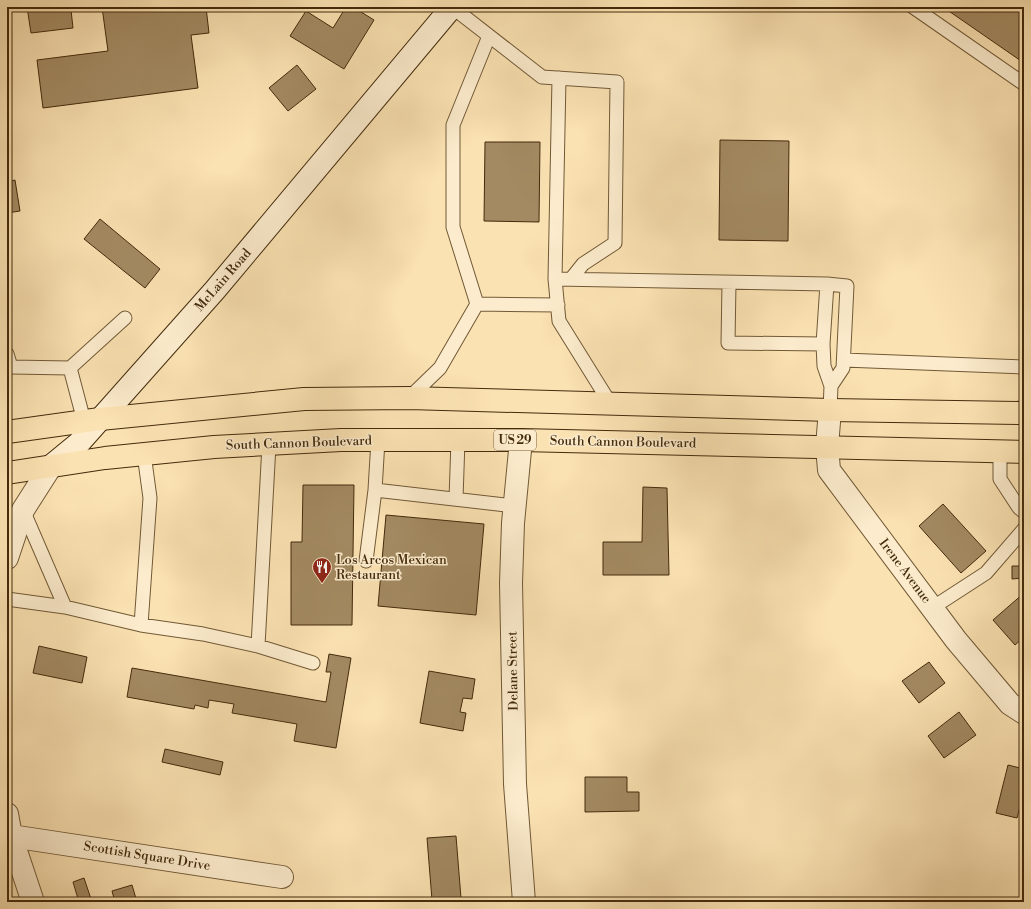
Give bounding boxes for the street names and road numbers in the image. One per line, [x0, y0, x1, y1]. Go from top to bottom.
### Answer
street label: McLain Road [191, 245, 255, 315]
road number: US 29 [494, 430, 536, 450]
street label: South Cannon Boulevard [226, 432, 373, 454]
street label: South Cannon Boulevard [550, 433, 697, 451]
street label: Irene Avenue [875, 536, 935, 607]
street label: Delane Street [504, 631, 522, 711]
street label: Scottish Square Drive [82, 838, 212, 874]

